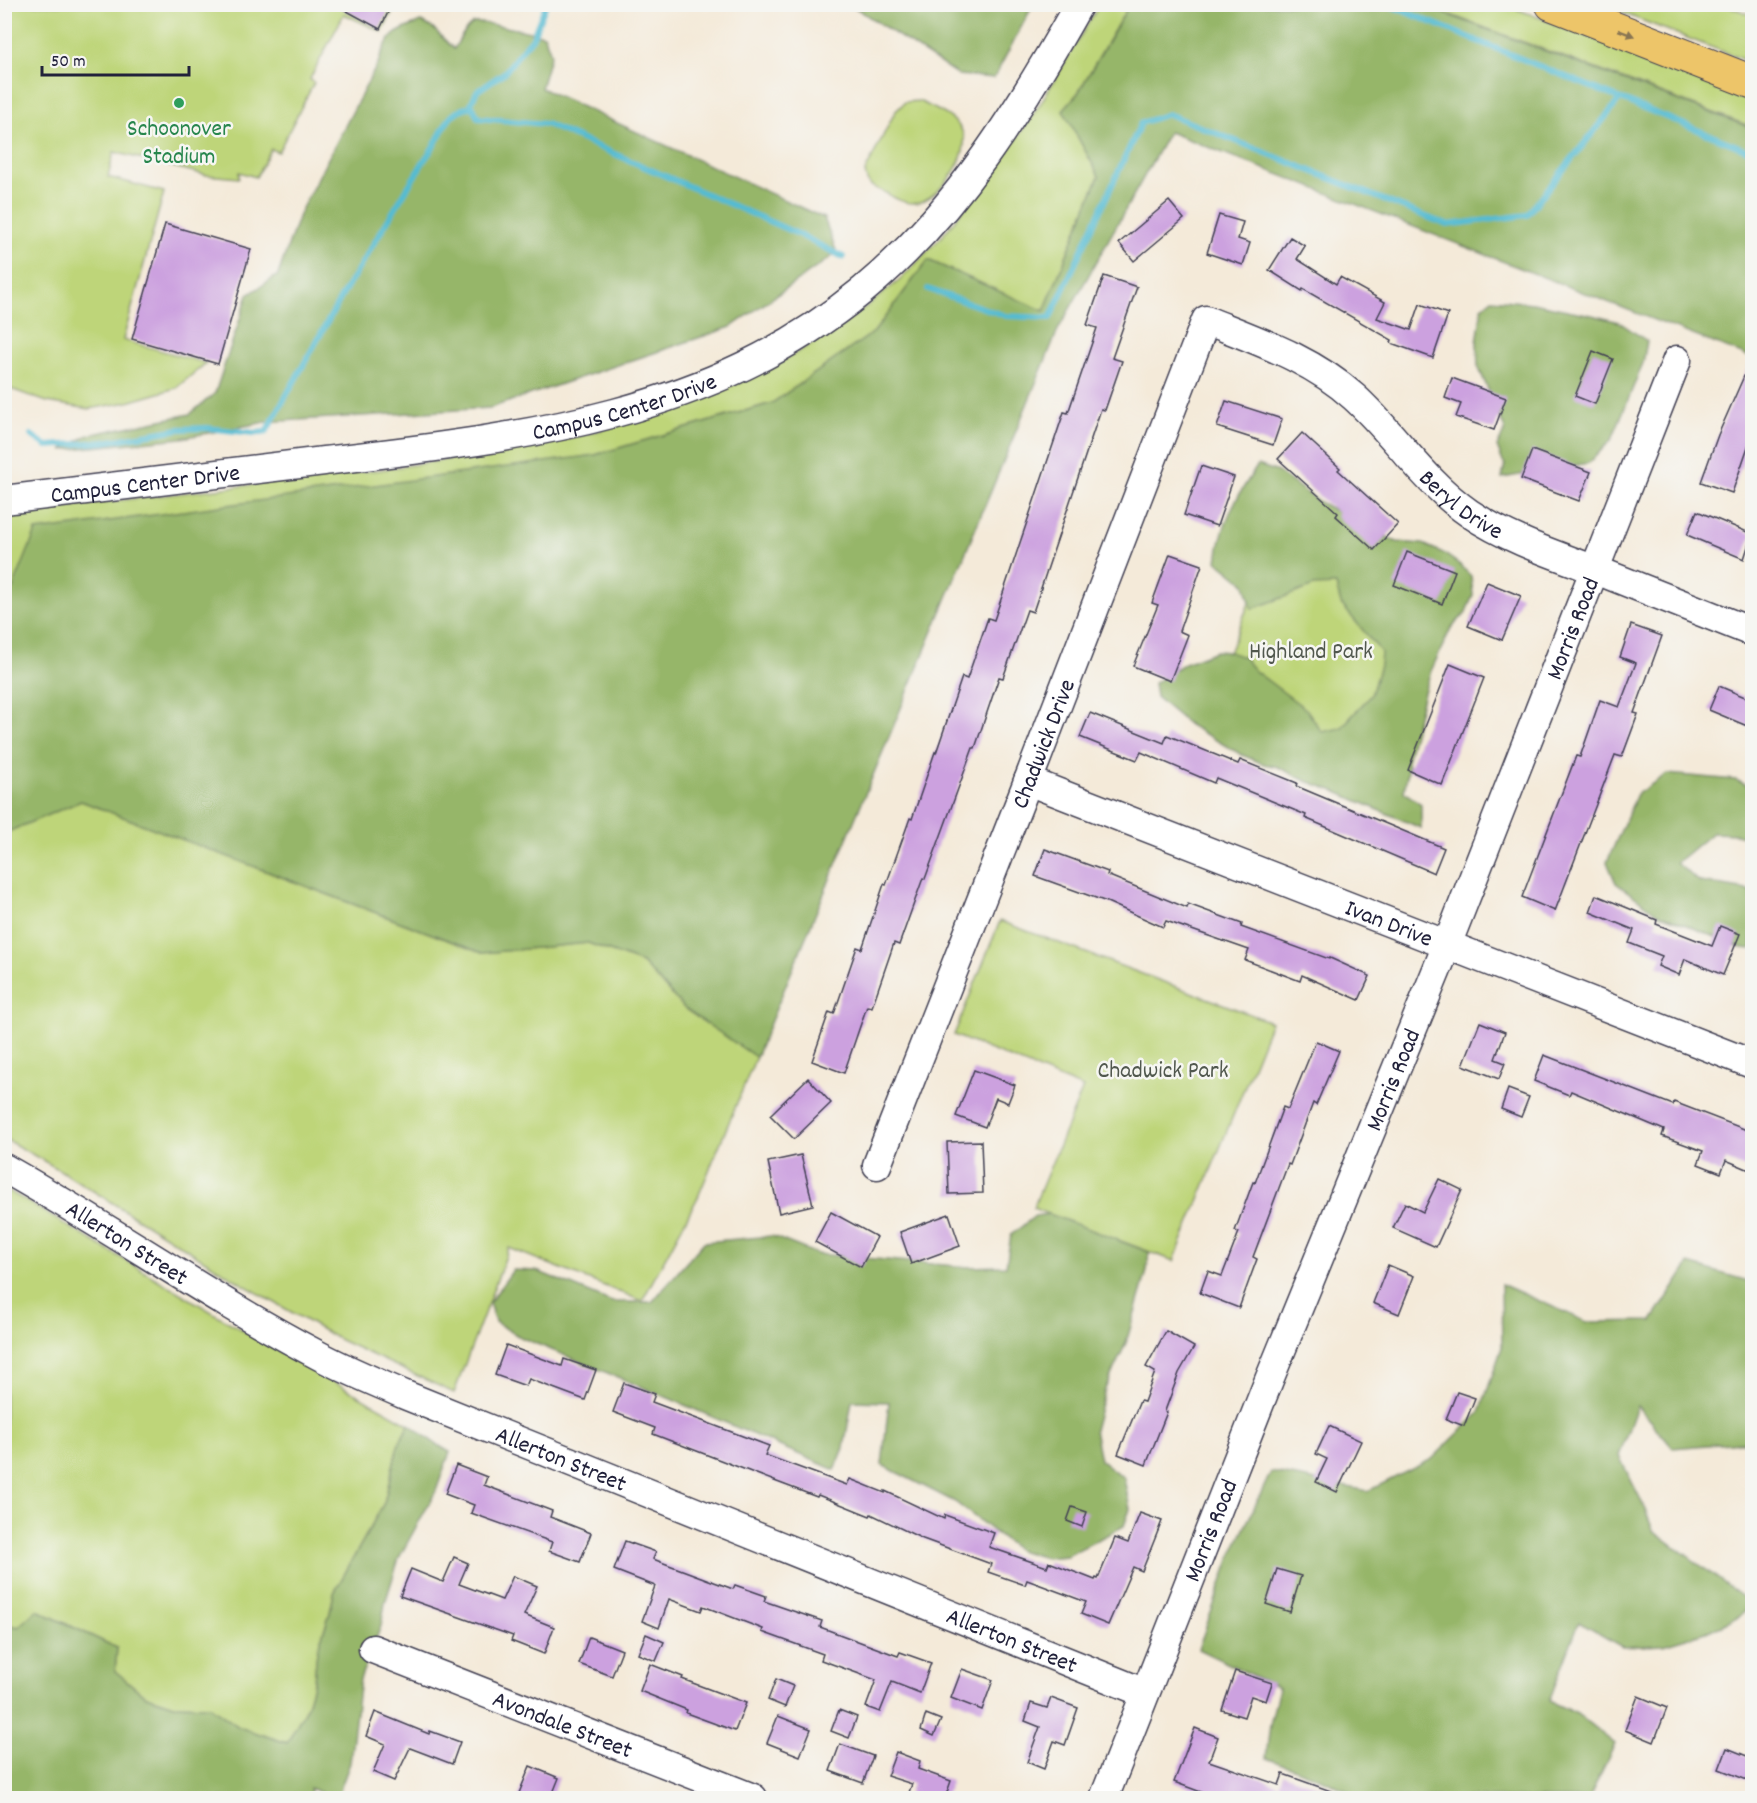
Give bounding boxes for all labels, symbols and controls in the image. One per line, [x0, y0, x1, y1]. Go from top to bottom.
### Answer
one-way arrow [1617, 29, 1635, 38]
scale bar [42, 39, 189, 77]
text: 50 m [51, 50, 86, 75]
marker: Schoonover Stadium [172, 96, 186, 110]
place label: Schoonover Stadium [127, 113, 231, 175]
street label: Campus Center Drive [530, 366, 723, 451]
street label: Campus Center Drive [49, 457, 242, 514]
street label: Beryl Drive [1410, 463, 1508, 550]
street label: Morris Road [1539, 573, 1610, 685]
park label: Highland Park [1249, 636, 1373, 670]
street label: Chadwick Drive [1005, 675, 1086, 814]
street label: Ivan Drive [1339, 893, 1437, 958]
street label: Morris Road [1359, 1025, 1431, 1137]
park label: Chadwick Park [1097, 1055, 1229, 1089]
street label: Allerton Street [58, 1194, 194, 1296]
street label: Allerton Street [490, 1419, 631, 1502]
street label: Morris Road [1177, 1475, 1248, 1587]
street label: Allerton Street [941, 1601, 1082, 1684]
street label: Avondale Street [487, 1684, 637, 1769]

